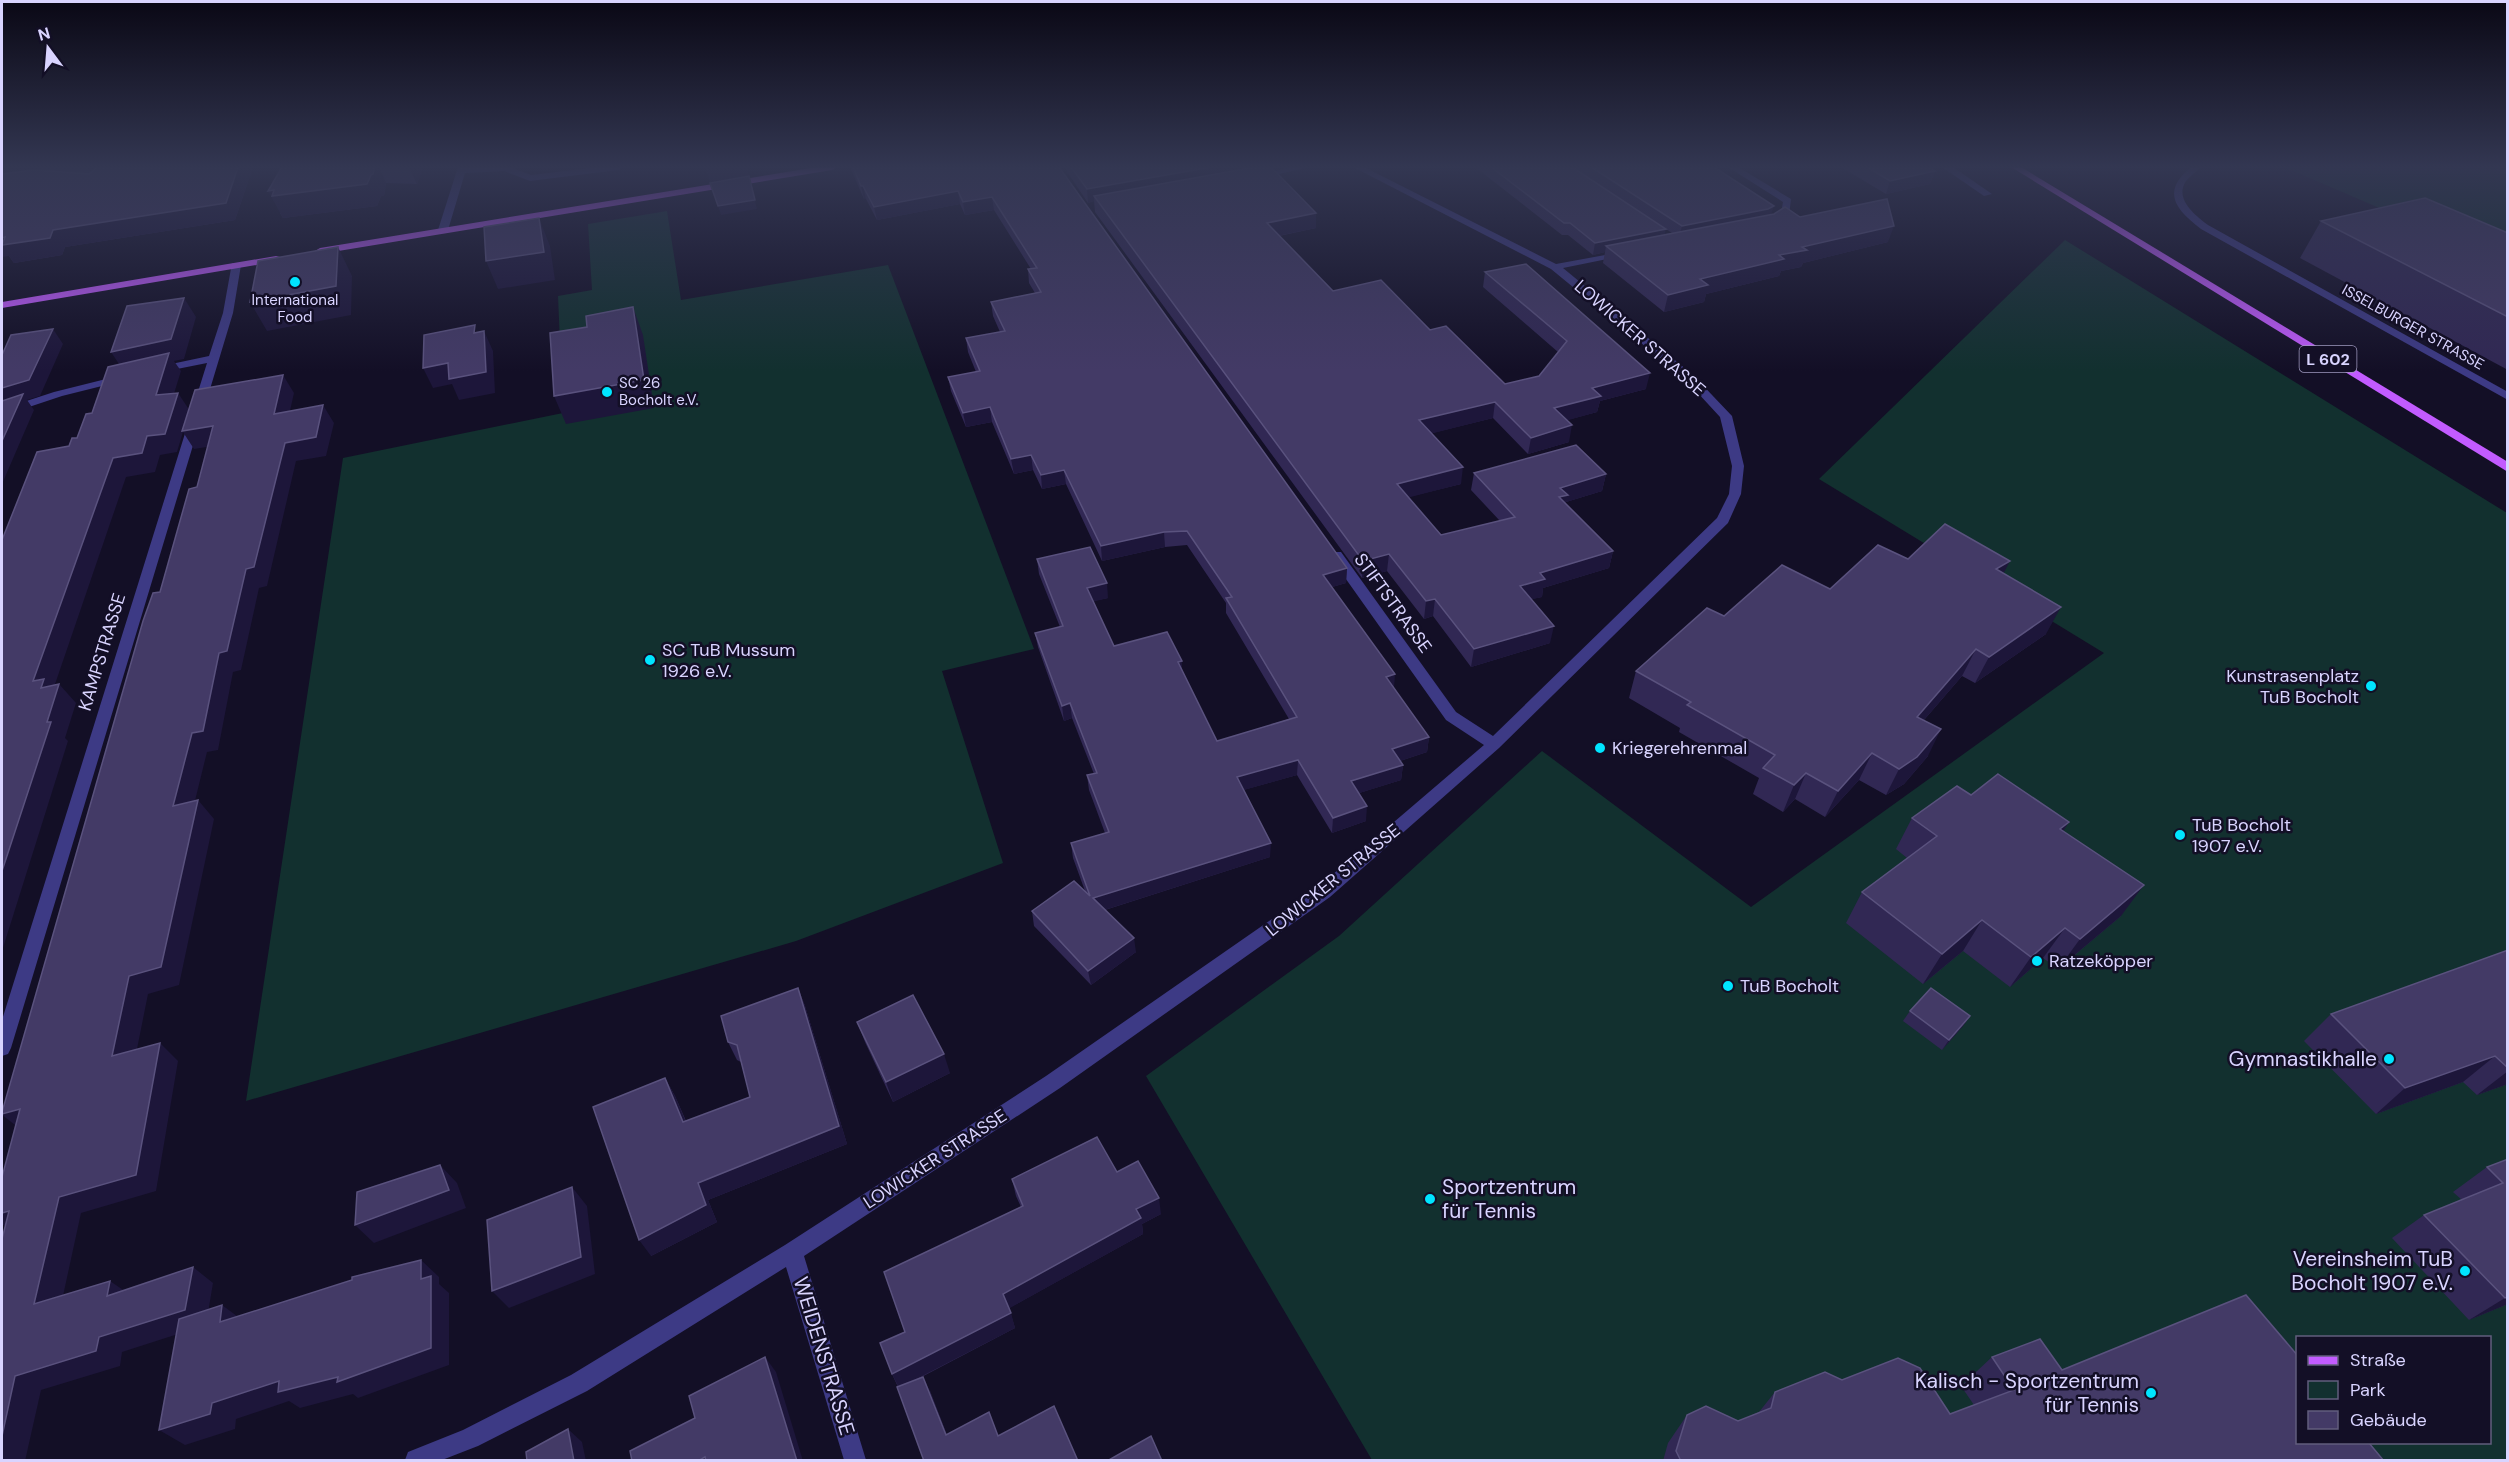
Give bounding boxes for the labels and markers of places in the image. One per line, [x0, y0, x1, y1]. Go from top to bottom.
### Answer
marker: International Food [288, 275, 302, 289]
place label: International Food [252, 290, 338, 327]
place label: SC 26 Bocholt e.V. [619, 373, 698, 410]
marker: SC 26 Bocholt e.V. [600, 385, 614, 399]
place label: SC TuB Mussum 1926 e.V. [662, 638, 795, 683]
marker: SC TuB Mussum 1926 e.V. [643, 653, 657, 667]
place label: Kunstrasenplatz TuB Bocholt [2226, 664, 2359, 709]
marker: Kunstrasenplatz TuB Bocholt [2364, 679, 2378, 693]
place label: Kriegerehrenmal [1612, 736, 1747, 760]
marker: Kriegerehrenmal [1593, 741, 1607, 755]
place label: TuB Bocholt 1907 e.V. [2192, 813, 2291, 858]
marker: TuB Bocholt 1907 e.V. [2173, 828, 2187, 842]
place label: Ratzeköpper [2049, 949, 2153, 973]
marker: Ratzeköpper [2030, 954, 2044, 968]
place label: TuB Bocholt [1740, 974, 1839, 998]
marker: TuB Bocholt [1721, 979, 1735, 993]
place label: Gymnastikhalle [2228, 1045, 2377, 1073]
marker: Gymnastikhalle [2382, 1052, 2396, 1066]
place label: Sportzentrum für Tennis [1442, 1173, 1576, 1225]
marker: Sportzentrum für Tennis [1423, 1192, 1437, 1206]
place label: Vereinsheim TuB Bocholt 1907 e.V. [2291, 1245, 2453, 1297]
marker: Vereinsheim TuB Bocholt 1907 e.V. [2458, 1264, 2472, 1278]
place label: Kalisch - Sportzentrum für Tennis [1915, 1367, 2139, 1419]
marker: Kalisch - Sportzentrum für Tennis [2144, 1386, 2158, 1400]

